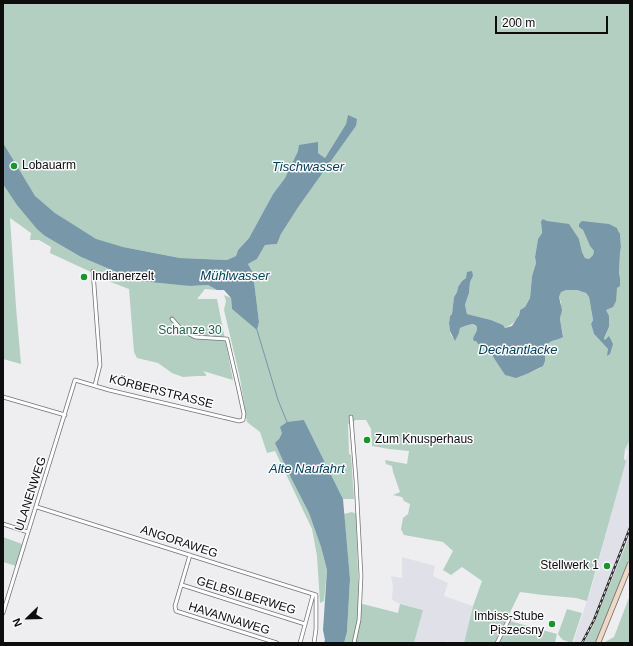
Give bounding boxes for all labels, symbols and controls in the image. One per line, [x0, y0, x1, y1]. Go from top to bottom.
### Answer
scale bar [497, 8, 610, 34]
text: 200 m [502, 16, 535, 30]
place label: Lobauarm [22, 159, 76, 173]
water label: Tischwasser [272, 159, 344, 175]
marker: Lobauarm [9, 161, 19, 171]
water label: Mühlwasser [200, 268, 270, 284]
place label: Indianerzelt [92, 270, 154, 284]
marker: Indianerzelt [79, 272, 89, 282]
park label: Schanze 30 [158, 324, 222, 338]
water label: Dechantlacke [479, 342, 557, 358]
street label: KÖRBERSTRASSE [107, 372, 215, 412]
place label: Zum Knusperhaus [375, 433, 473, 447]
marker: Zum Knusperhaus [362, 435, 372, 445]
street label: ULANENWEG [12, 455, 50, 533]
water label: Alte Naufahrt [269, 461, 345, 477]
street label: ANGORAWEG [139, 523, 219, 561]
place label: Stellwerk 1 [540, 559, 599, 573]
marker: Stellwerk 1 [602, 561, 612, 571]
street label: GELBSILBERWEG [195, 574, 297, 618]
north arrow [8, 598, 48, 638]
street label: HAVANNAWEG [187, 600, 271, 638]
place label: Imbiss-Stube Piszecsny [474, 610, 544, 638]
text: N [10, 617, 24, 629]
marker: Imbiss-Stube Piszecsny [547, 619, 557, 629]

